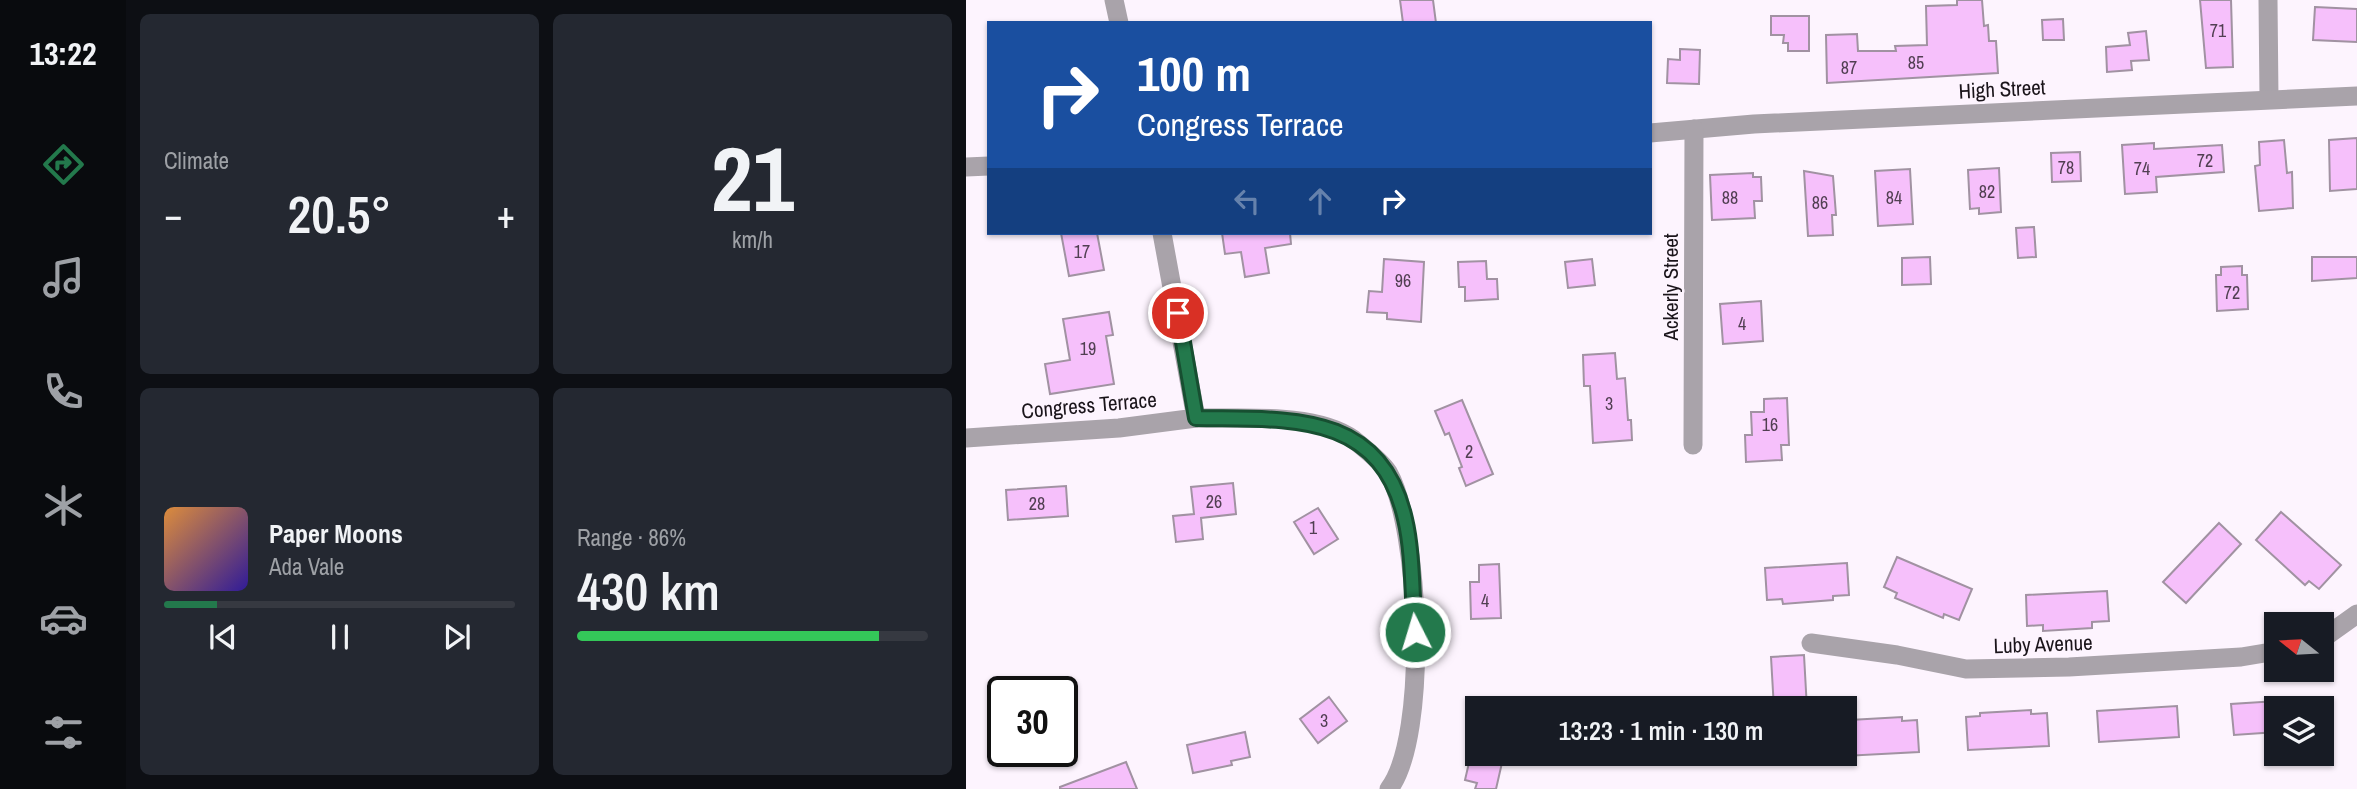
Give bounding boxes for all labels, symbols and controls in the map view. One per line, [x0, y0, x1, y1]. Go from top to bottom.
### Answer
house number: 71 [2210, 18, 2227, 43]
text: 13:22 [29, 32, 97, 75]
text: 100 m [1137, 40, 1251, 106]
icon: right [1022, 49, 1113, 140]
house number: 85 [1908, 50, 1924, 75]
house number: 87 [1841, 55, 1857, 80]
street label: High Street [1958, 72, 2046, 106]
text: Congress Terrace [1137, 103, 1344, 146]
text: 21 [711, 117, 794, 239]
icon: directions [39, 140, 88, 189]
text: Climate [164, 145, 229, 176]
house number: 72 [2197, 148, 2213, 173]
house number: 78 [2058, 155, 2074, 180]
house number: 74 [2134, 156, 2150, 181]
text: 20.5° [288, 179, 391, 249]
house number: 82 [1979, 179, 1995, 204]
icon: left [1228, 182, 1266, 220]
icon: ahead [1301, 182, 1339, 220]
icon: right [1374, 182, 1412, 220]
house number: 88 [1722, 185, 1738, 210]
house number: 84 [1886, 185, 1902, 210]
text: − [164, 189, 182, 240]
text: + [497, 189, 515, 240]
house number: 86 [1812, 190, 1828, 215]
text: km/h [732, 224, 773, 255]
street label: Ackerly Street [1656, 233, 1685, 342]
house number: 17 [1074, 239, 1090, 264]
icon: music [39, 253, 88, 302]
house number: 96 [1395, 268, 1411, 293]
house number: 72 [2224, 280, 2240, 305]
pin [1148, 283, 1208, 343]
icon: arrive [1159, 294, 1197, 332]
house number: 4 [1738, 311, 1746, 336]
house number: 19 [1080, 336, 1096, 361]
icon: phone [39, 367, 88, 416]
street label: Congress Terrace [1020, 385, 1158, 425]
house number: 3 [1605, 391, 1613, 416]
house number: 16 [1762, 412, 1778, 437]
house number: 2 [1465, 439, 1473, 464]
icon: climate [39, 481, 88, 530]
house number: 26 [1206, 489, 1222, 514]
house number: 28 [1029, 491, 1045, 516]
house number: 1 [1309, 515, 1318, 540]
text: Paper Moons [269, 516, 403, 551]
text: Range · 86% [577, 522, 686, 553]
text: Ada Vale [269, 551, 344, 582]
text: 430 km [577, 556, 720, 626]
house number: 4 [1481, 588, 1489, 613]
icon: car [39, 594, 88, 643]
position arrow [1378, 595, 1452, 669]
north arrow [2264, 612, 2334, 682]
map controls [2264, 612, 2334, 766]
icon: previous [204, 618, 242, 656]
icon: pause [321, 618, 359, 656]
icon: next [438, 618, 476, 656]
street label: Luby Avenue [1993, 628, 2093, 660]
speed limit sign: 30 [987, 676, 1078, 767]
button: layers [2264, 696, 2334, 766]
icon: filters [39, 708, 88, 757]
house number: 3 [1320, 708, 1328, 733]
text: 13:23 · 1 min · 130 m [1559, 713, 1763, 748]

